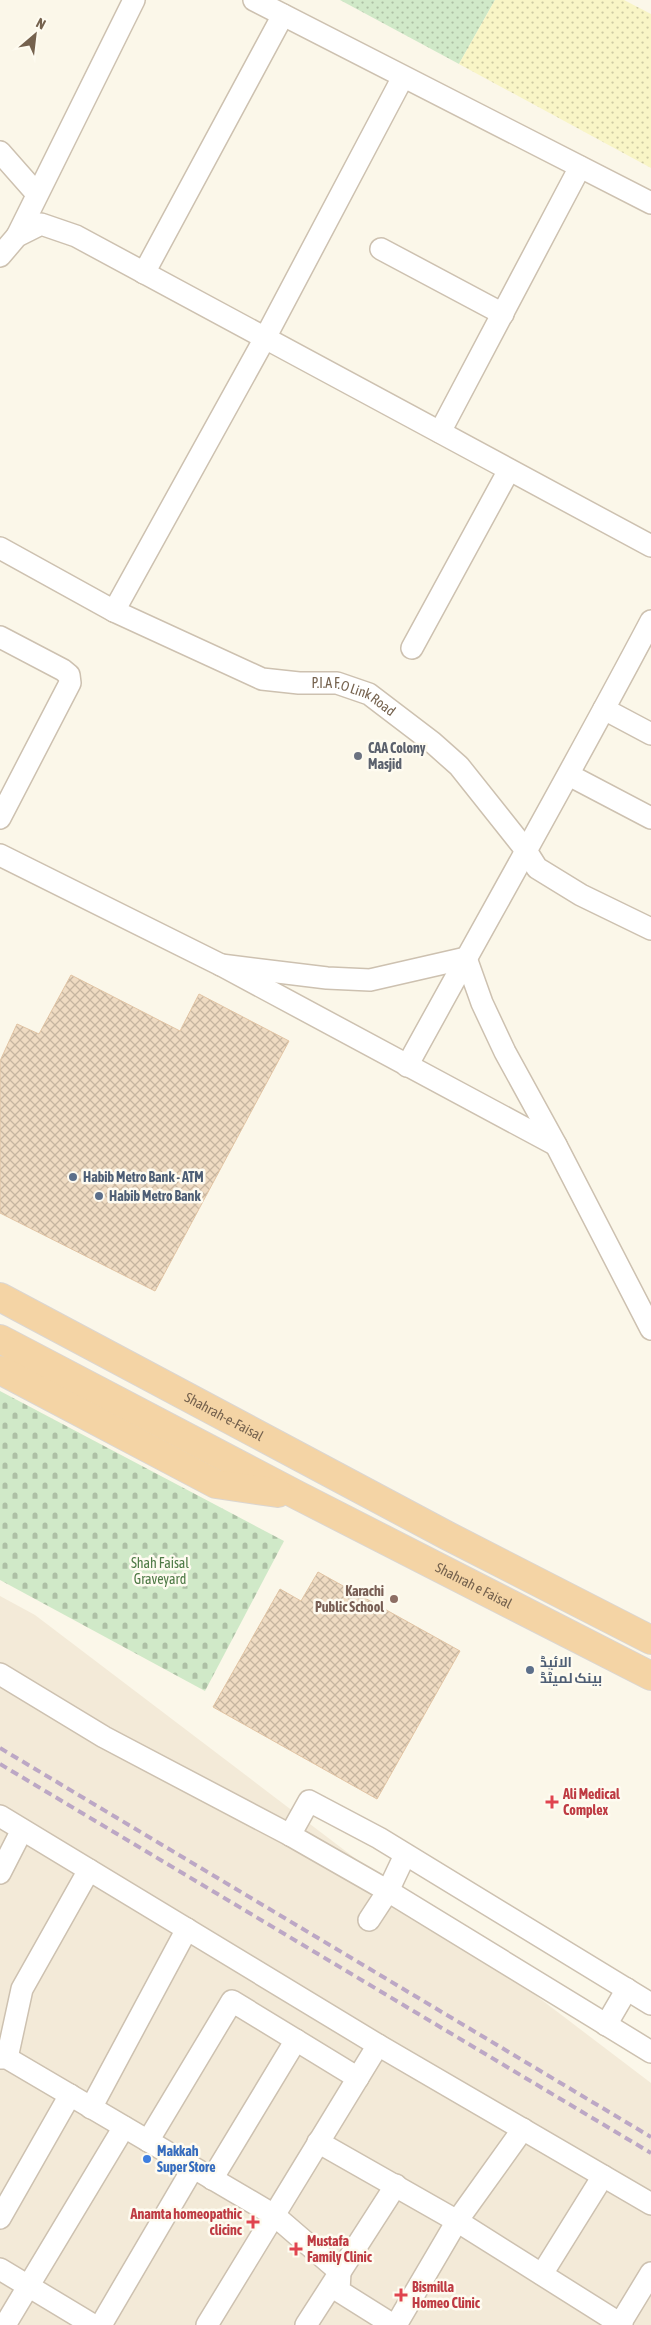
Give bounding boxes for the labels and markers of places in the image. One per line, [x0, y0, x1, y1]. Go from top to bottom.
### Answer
place label: CAA Colony Masjid [368, 740, 426, 772]
marker: CAA Colony Masjid [352, 750, 364, 762]
place label: Habib Metro Bank - ATM [83, 1169, 204, 1185]
marker: Habib Metro Bank - ATM [67, 1171, 79, 1183]
place label: Habib Metro Bank [109, 1188, 201, 1204]
marker: Habib Metro Bank [93, 1190, 105, 1202]
place label: Karachi Public School [315, 1583, 384, 1615]
marker: Karachi Public School [388, 1593, 400, 1605]
place label: الائیڈ بینک لمیٹڈ [540, 1654, 602, 1686]
marker: الائیڈ بینک لمیٹڈ [524, 1664, 536, 1676]
place label: Ali Medical Complex [562, 1786, 620, 1818]
marker: Ali Medical Complex [545, 1795, 559, 1809]
place label: Makkah Super Store [157, 2143, 216, 2175]
marker: Makkah Super Store [141, 2153, 153, 2165]
place label: Anamta homeopathic clicinc [130, 2206, 243, 2238]
marker: Anamta homeopathic clicinc [246, 2215, 260, 2229]
place label: Mustafa Family Clinic [307, 2233, 373, 2265]
marker: Mustafa Family Clinic [289, 2242, 303, 2256]
place label: Bismilla Homeo Clinic [412, 2279, 481, 2311]
marker: Bismilla Homeo Clinic [394, 2288, 408, 2302]

